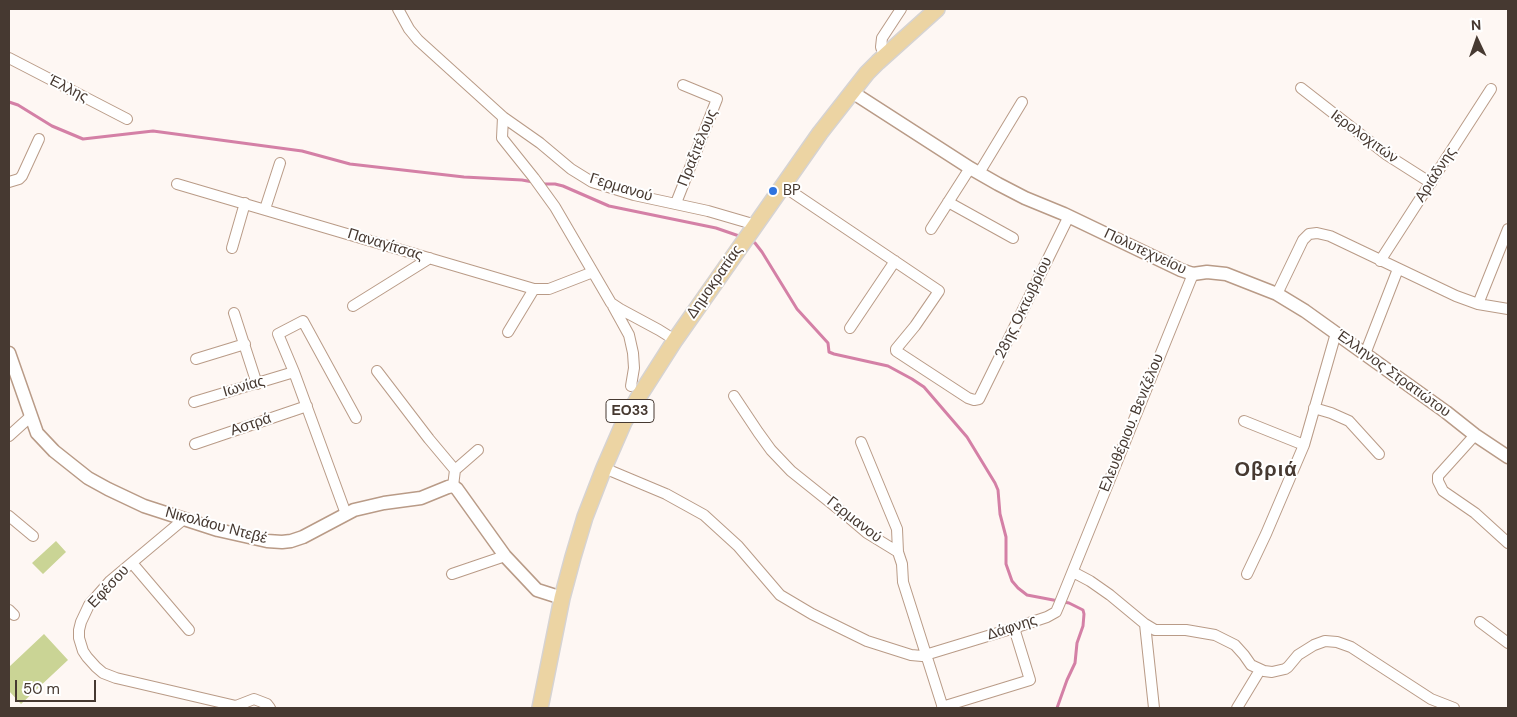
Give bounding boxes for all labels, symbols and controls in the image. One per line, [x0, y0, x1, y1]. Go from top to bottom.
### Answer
north arrow [1452, 15, 1502, 65]
text: N [1471, 16, 1482, 34]
street label: Έλλης [45, 71, 91, 107]
street label: Πραξιτέλους [674, 107, 722, 189]
street label: Ιερολοχιτών [1327, 107, 1401, 167]
street label: Αριάδνης [1412, 144, 1460, 206]
street label: Γερμανού [587, 170, 655, 206]
place label: BP [783, 182, 801, 200]
marker: BP [767, 185, 779, 197]
street label: Παναγίτσας [345, 225, 425, 265]
street label: Πολυτεχνείου [1101, 225, 1189, 279]
street label: Δημοκρατίας [683, 242, 747, 322]
street label: 28ης Οκτωβρίου [992, 254, 1056, 362]
street label: Έλληνος Στρατιώτου [1332, 326, 1454, 422]
street label: Ελευθέριου. Βενιζέλου [1096, 351, 1168, 495]
street label: Ιωνίας [221, 372, 267, 402]
road number: ΕΟ33 [606, 400, 654, 422]
street label: Αστρά [228, 410, 274, 440]
district label: Οβριά [1234, 459, 1298, 483]
street label: Γερμανού [823, 493, 885, 547]
street label: Νικολάου Ντεβέ [163, 504, 269, 548]
street label: Εφέσου [85, 562, 133, 612]
street label: Δάφνης [985, 611, 1039, 645]
scale bar [18, 670, 99, 702]
text: 50 m [23, 679, 60, 699]

